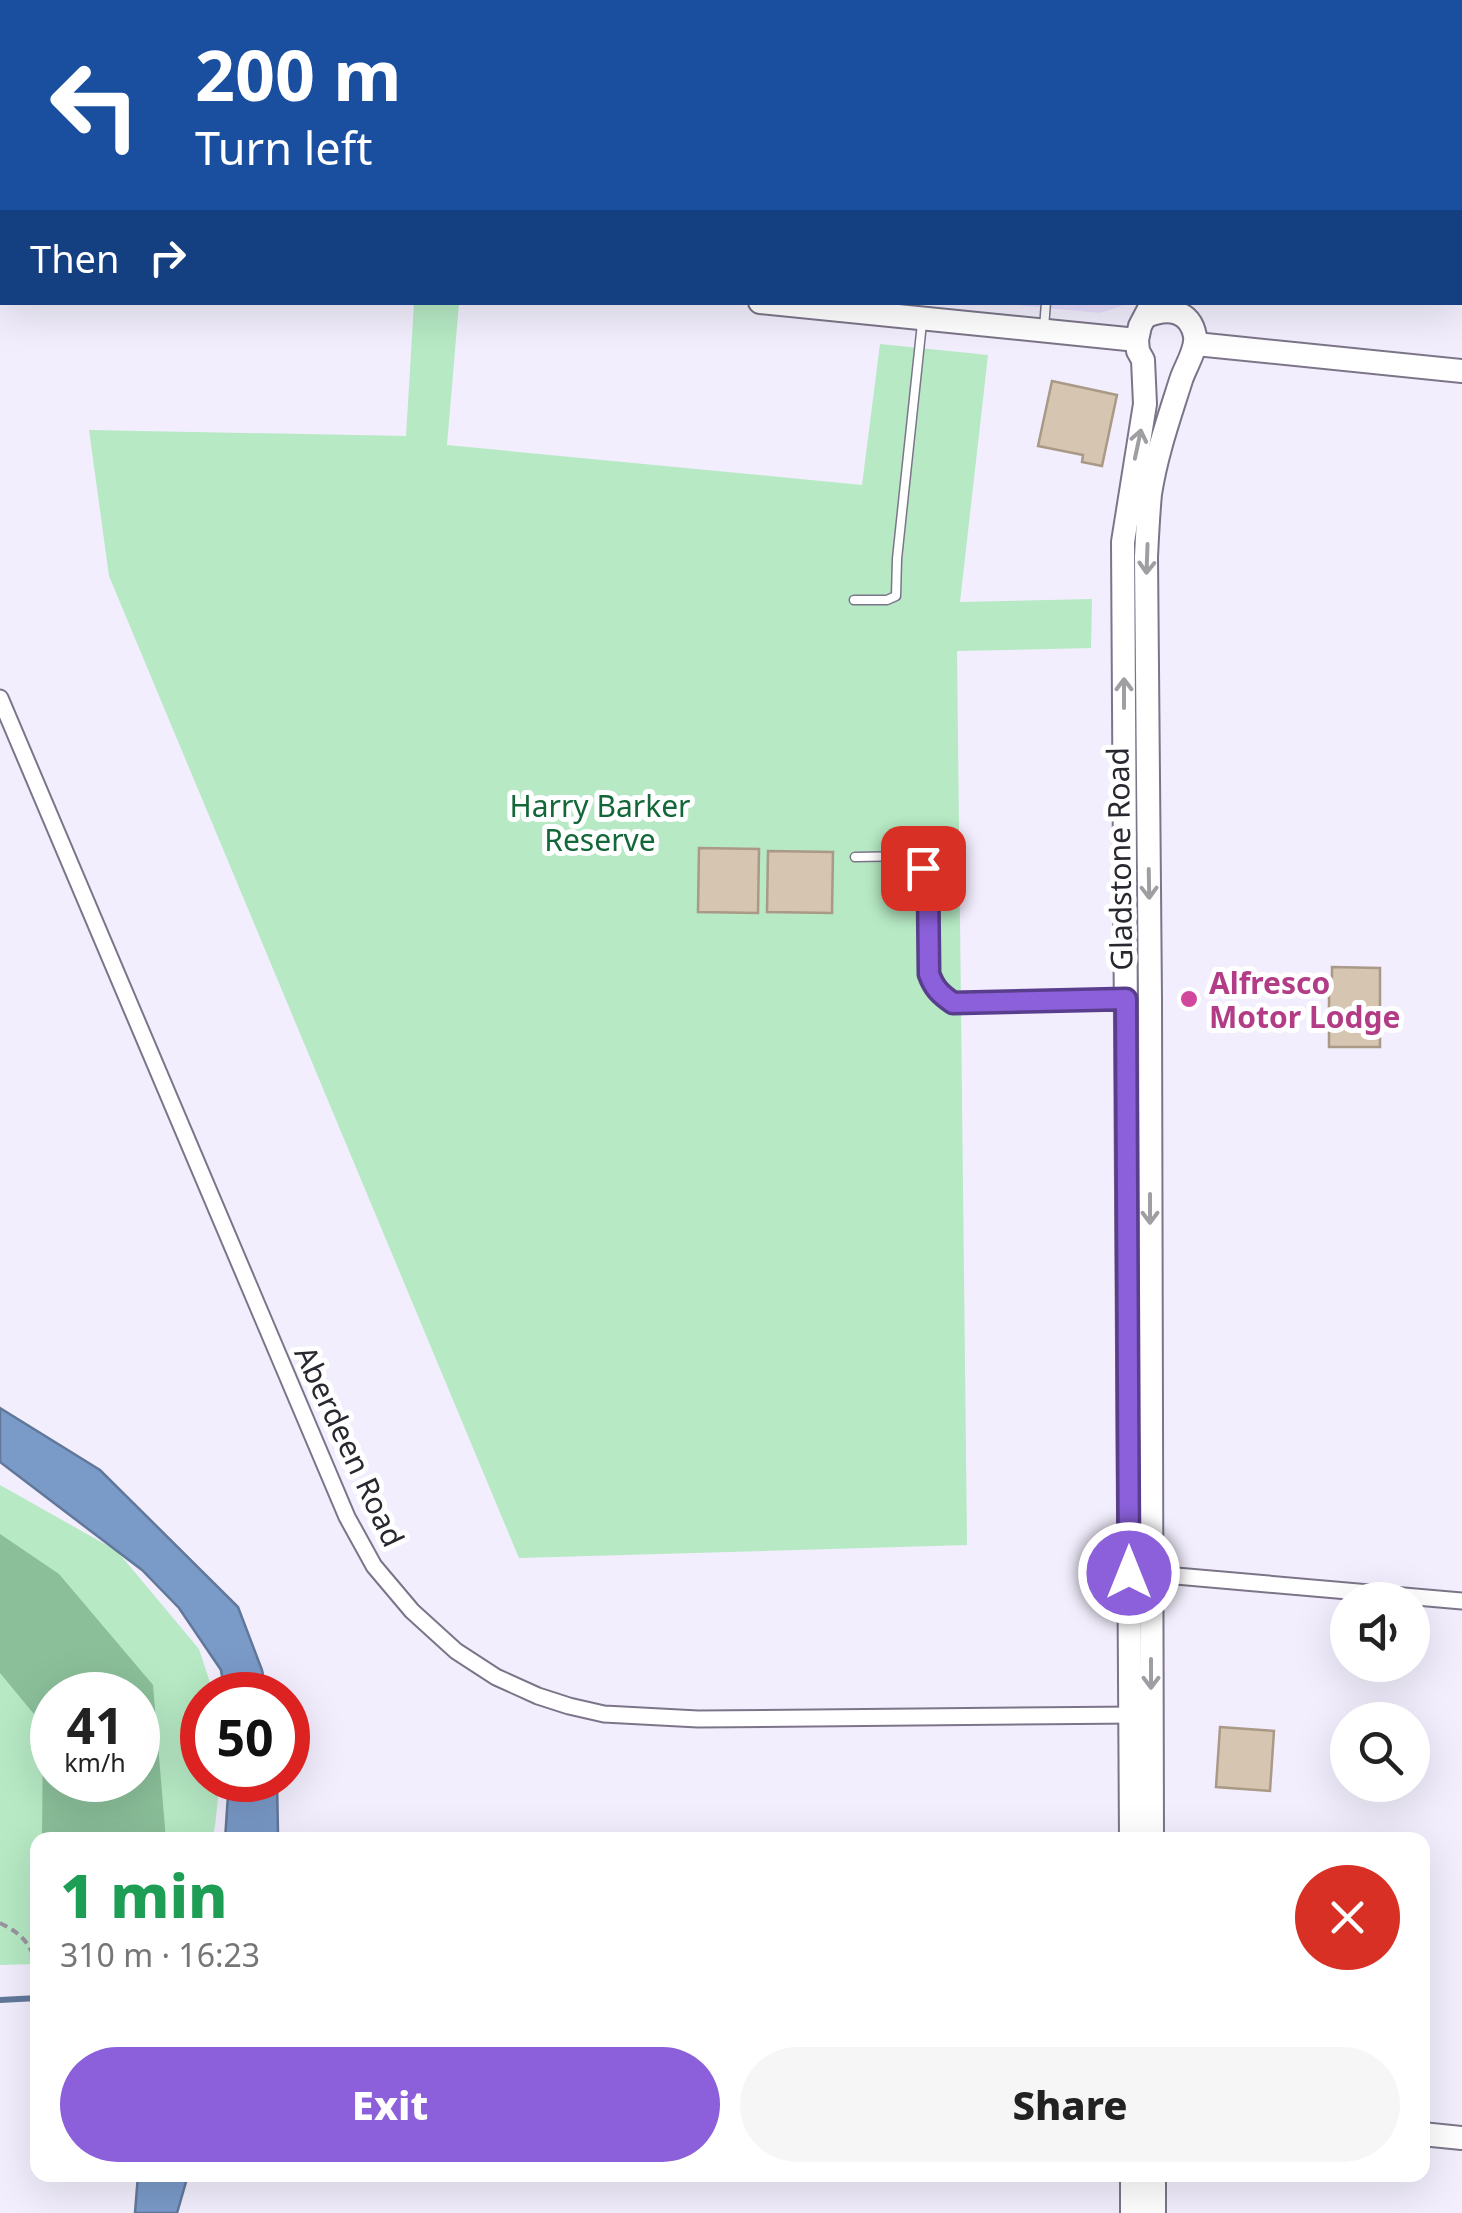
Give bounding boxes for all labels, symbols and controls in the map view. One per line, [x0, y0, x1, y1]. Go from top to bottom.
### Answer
text: 200 m [195, 26, 402, 122]
icon: left [30, 40, 160, 170]
text: Turn left [195, 117, 372, 178]
icon: right [140, 230, 195, 285]
text: Then [30, 232, 120, 284]
one-way arrow [1130, 429, 1149, 461]
one-way arrow [1137, 542, 1156, 574]
one-way arrow [1114, 677, 1134, 710]
street label: Gladstone Road [1097, 747, 1141, 971]
park label: Harry Barker Reserve [510, 785, 691, 860]
pin [881, 826, 966, 911]
icon: arrive [896, 841, 951, 896]
one-way arrow [1140, 866, 1158, 899]
place label: Alfresco Motor Lodge [1209, 962, 1400, 1037]
marker: Alfresco Motor Lodge [1178, 988, 1200, 1010]
one-way arrow [1140, 1192, 1160, 1224]
street label: Aberdeen Road [286, 1339, 414, 1553]
position arrow [1077, 1521, 1181, 1625]
map controls [1330, 1582, 1430, 1802]
button: sound [1330, 1582, 1430, 1682]
one-way arrow [1142, 1656, 1160, 1689]
speed limit sign: 50 [180, 1672, 310, 1802]
text: 41 [66, 1691, 124, 1759]
button: search [1330, 1702, 1430, 1802]
text: km/h [64, 1745, 126, 1779]
text: 1 min [60, 1854, 228, 1936]
button: close [1295, 1865, 1400, 1970]
text: 310 m · 16:23 [60, 1933, 260, 1976]
button: Exit [60, 2047, 720, 2162]
button: Share [740, 2047, 1400, 2162]

